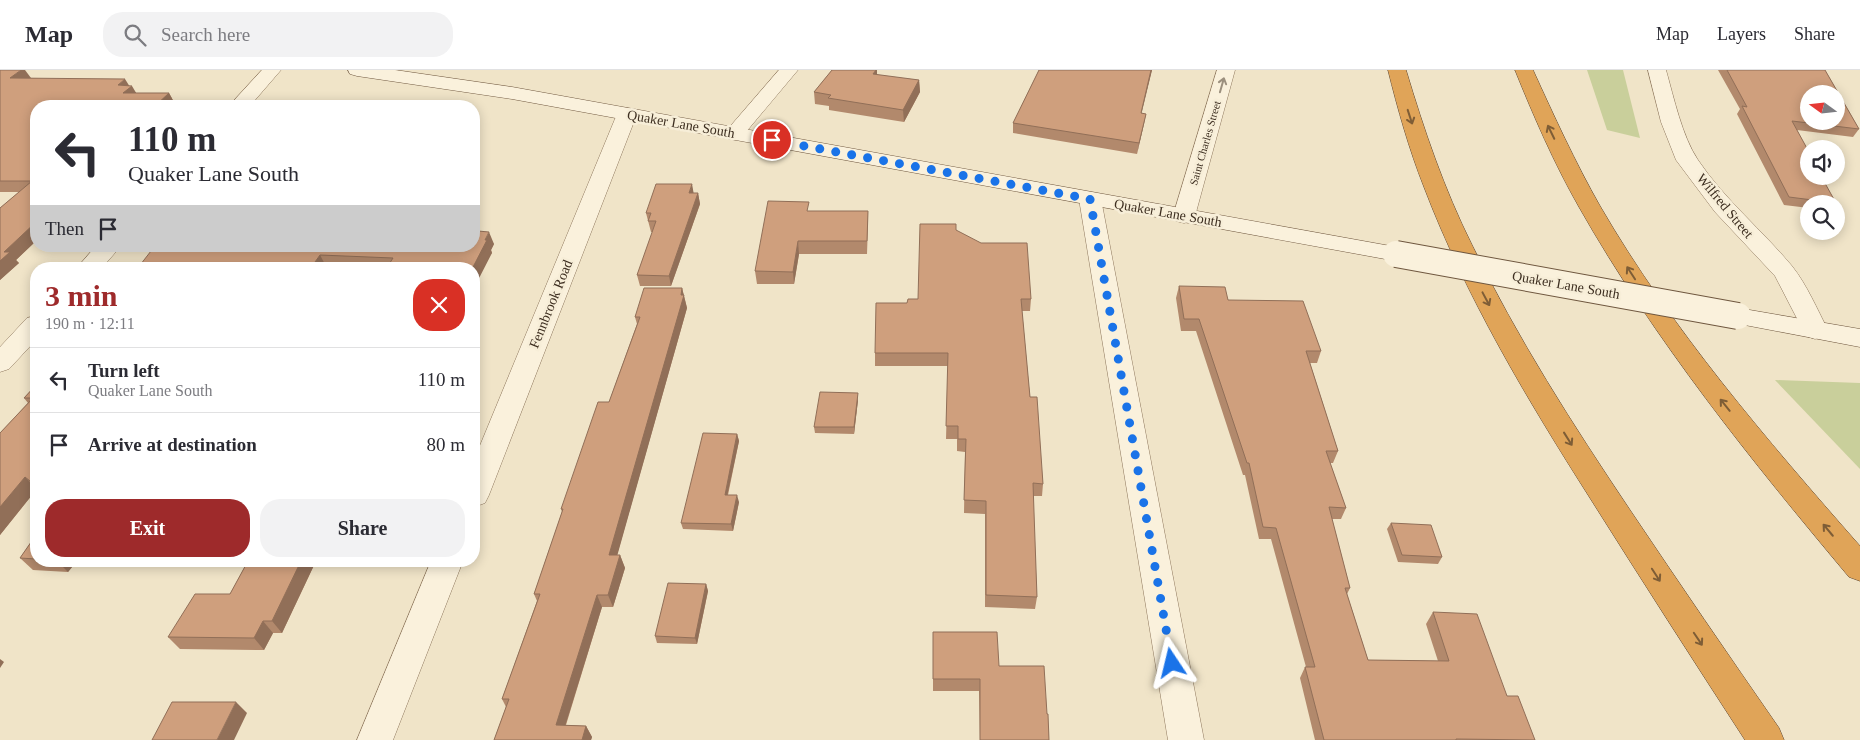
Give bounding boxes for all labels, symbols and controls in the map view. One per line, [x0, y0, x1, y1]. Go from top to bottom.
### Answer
search box [103, 12, 453, 57]
text: Map [25, 21, 73, 47]
icon: search [121, 21, 149, 49]
text: Search here [161, 24, 250, 45]
text: Map [1656, 24, 1689, 44]
text: Layers [1717, 24, 1766, 44]
text: Share [1794, 24, 1835, 44]
one-way arrow [1218, 77, 1228, 93]
north arrow [1800, 85, 1845, 130]
map controls [1800, 85, 1845, 240]
street label: Saint Charles Street [1187, 99, 1223, 187]
street label: Quaker Lane South [626, 107, 736, 141]
one-way arrow [1406, 109, 1415, 124]
pin [751, 119, 793, 161]
icon: left [45, 120, 110, 185]
text: 110 m [128, 120, 216, 159]
one-way arrow [1545, 124, 1555, 139]
icon: arrive [758, 126, 786, 154]
button: sound [1800, 140, 1845, 185]
text: Quaker Lane South [128, 161, 299, 186]
street label: Wilfred Street [1694, 171, 1756, 241]
button: search [1800, 195, 1845, 240]
street label: Quaker Lane South [1113, 196, 1223, 230]
icon: arrive [94, 215, 122, 243]
text: Then [45, 218, 84, 239]
street label: Fennbrook Road [526, 258, 576, 350]
one-way arrow [1626, 266, 1636, 280]
street label: Quaker Lane South [1511, 268, 1621, 302]
text: 3 min [45, 279, 118, 312]
button: close [413, 279, 465, 331]
one-way arrow [1482, 291, 1491, 306]
text: 190 m · 12:11 [45, 315, 135, 332]
text: Turn left [88, 360, 160, 381]
icon: left [45, 366, 73, 394]
text: 110 m [418, 369, 465, 390]
text: Quaker Lane South [88, 382, 212, 399]
one-way arrow [1720, 399, 1731, 412]
icon: arrive [45, 431, 73, 459]
one-way arrow [1563, 432, 1573, 446]
text: Arrive at destination [88, 434, 257, 455]
text: 80 m [426, 434, 465, 455]
button: Exit [45, 499, 250, 557]
button: Share [260, 499, 465, 557]
one-way arrow [1823, 524, 1834, 537]
one-way arrow [1652, 568, 1662, 582]
one-way arrow [1693, 632, 1703, 646]
position arrow [1145, 636, 1197, 688]

